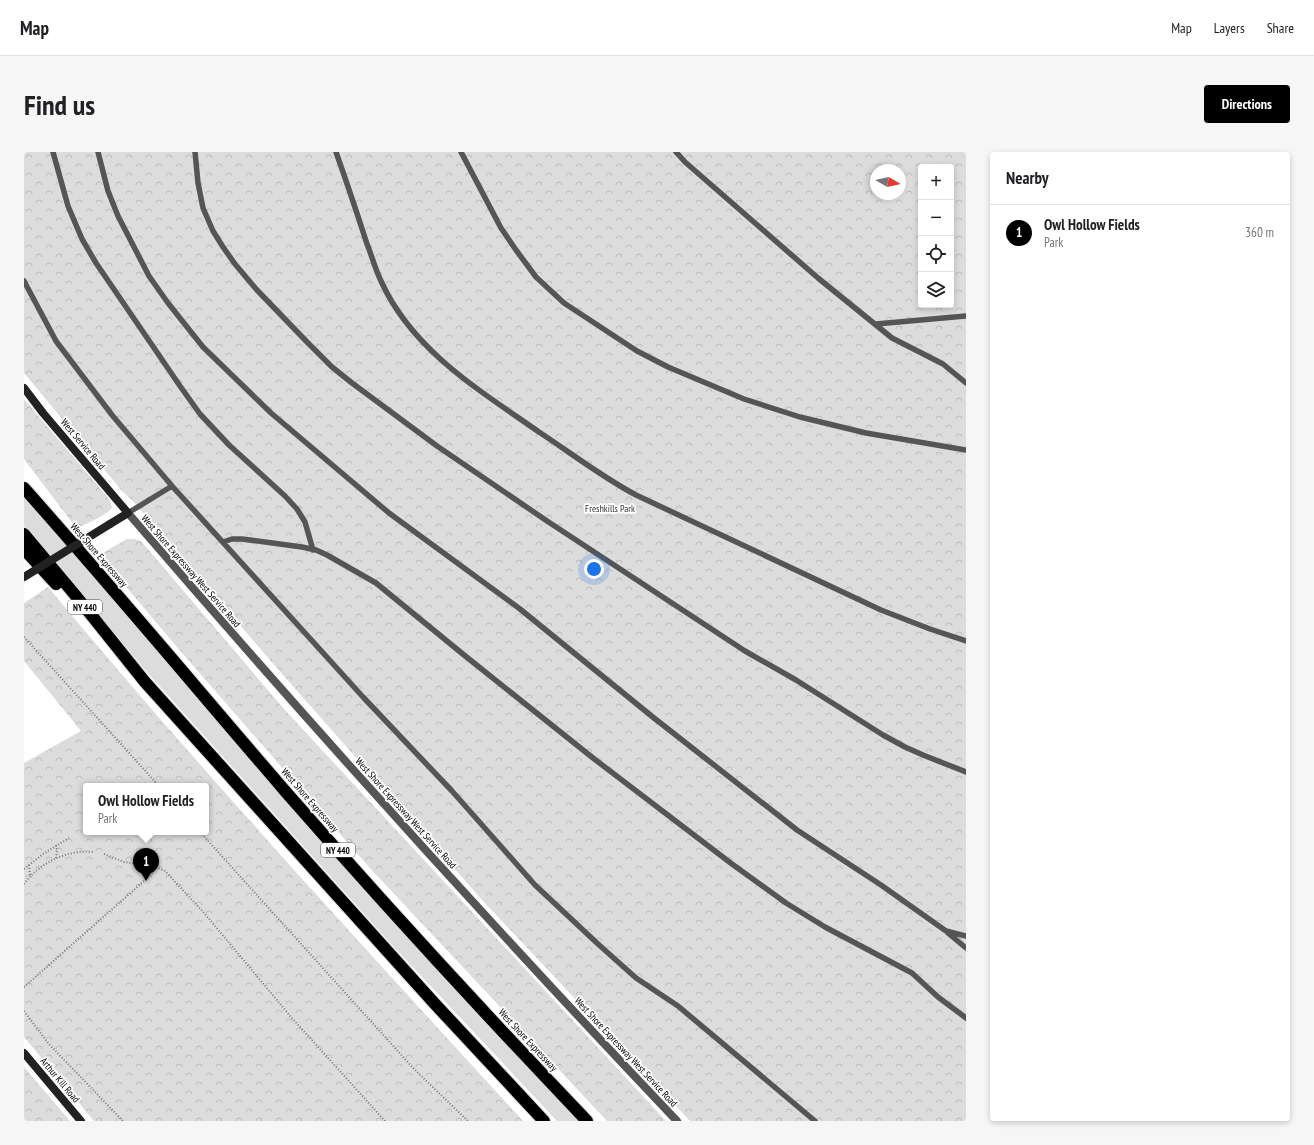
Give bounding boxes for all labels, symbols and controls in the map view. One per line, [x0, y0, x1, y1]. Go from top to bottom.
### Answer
text: Map [20, 16, 49, 40]
text: Map [1171, 19, 1192, 37]
text: Layers [1214, 19, 1245, 37]
text: Share [1267, 19, 1294, 37]
button: Directions [1204, 85, 1290, 123]
text: Find us [24, 86, 95, 123]
north arrow [870, 164, 906, 200]
map controls [918, 164, 954, 308]
button: + [918, 164, 954, 200]
text: Nearby [1006, 167, 1049, 189]
button: − [918, 200, 954, 236]
text: Owl Hollow Fields [1044, 215, 1140, 234]
text: 1 [1016, 224, 1022, 241]
text: 360 m [1245, 224, 1274, 241]
text: Park [1044, 234, 1063, 251]
button: locate [918, 236, 954, 272]
button: layers [918, 272, 954, 308]
street label: West Service Road [58, 416, 108, 472]
park label: Freshkills Park [585, 502, 635, 515]
street label: West Shore Expressway West Service Road [138, 512, 244, 630]
street label: West Shore Expressway [68, 520, 131, 590]
your location [584, 559, 604, 579]
road number: NY 440 [68, 600, 102, 614]
street label: West Shore Expressway West Service Road [353, 755, 459, 871]
street label: West Shore Expressway [279, 765, 342, 835]
popup [83, 783, 209, 835]
text: Owl Hollow Fields [98, 791, 194, 810]
text: Park [98, 810, 117, 827]
road number: NY 440 [321, 843, 355, 857]
pin: 1 [133, 848, 159, 881]
street label: West Shore Expressway West Service Road [572, 995, 680, 1109]
street label: West Shore Expressway [496, 1006, 560, 1074]
street label: Arthur Kill Road [37, 1055, 83, 1105]

